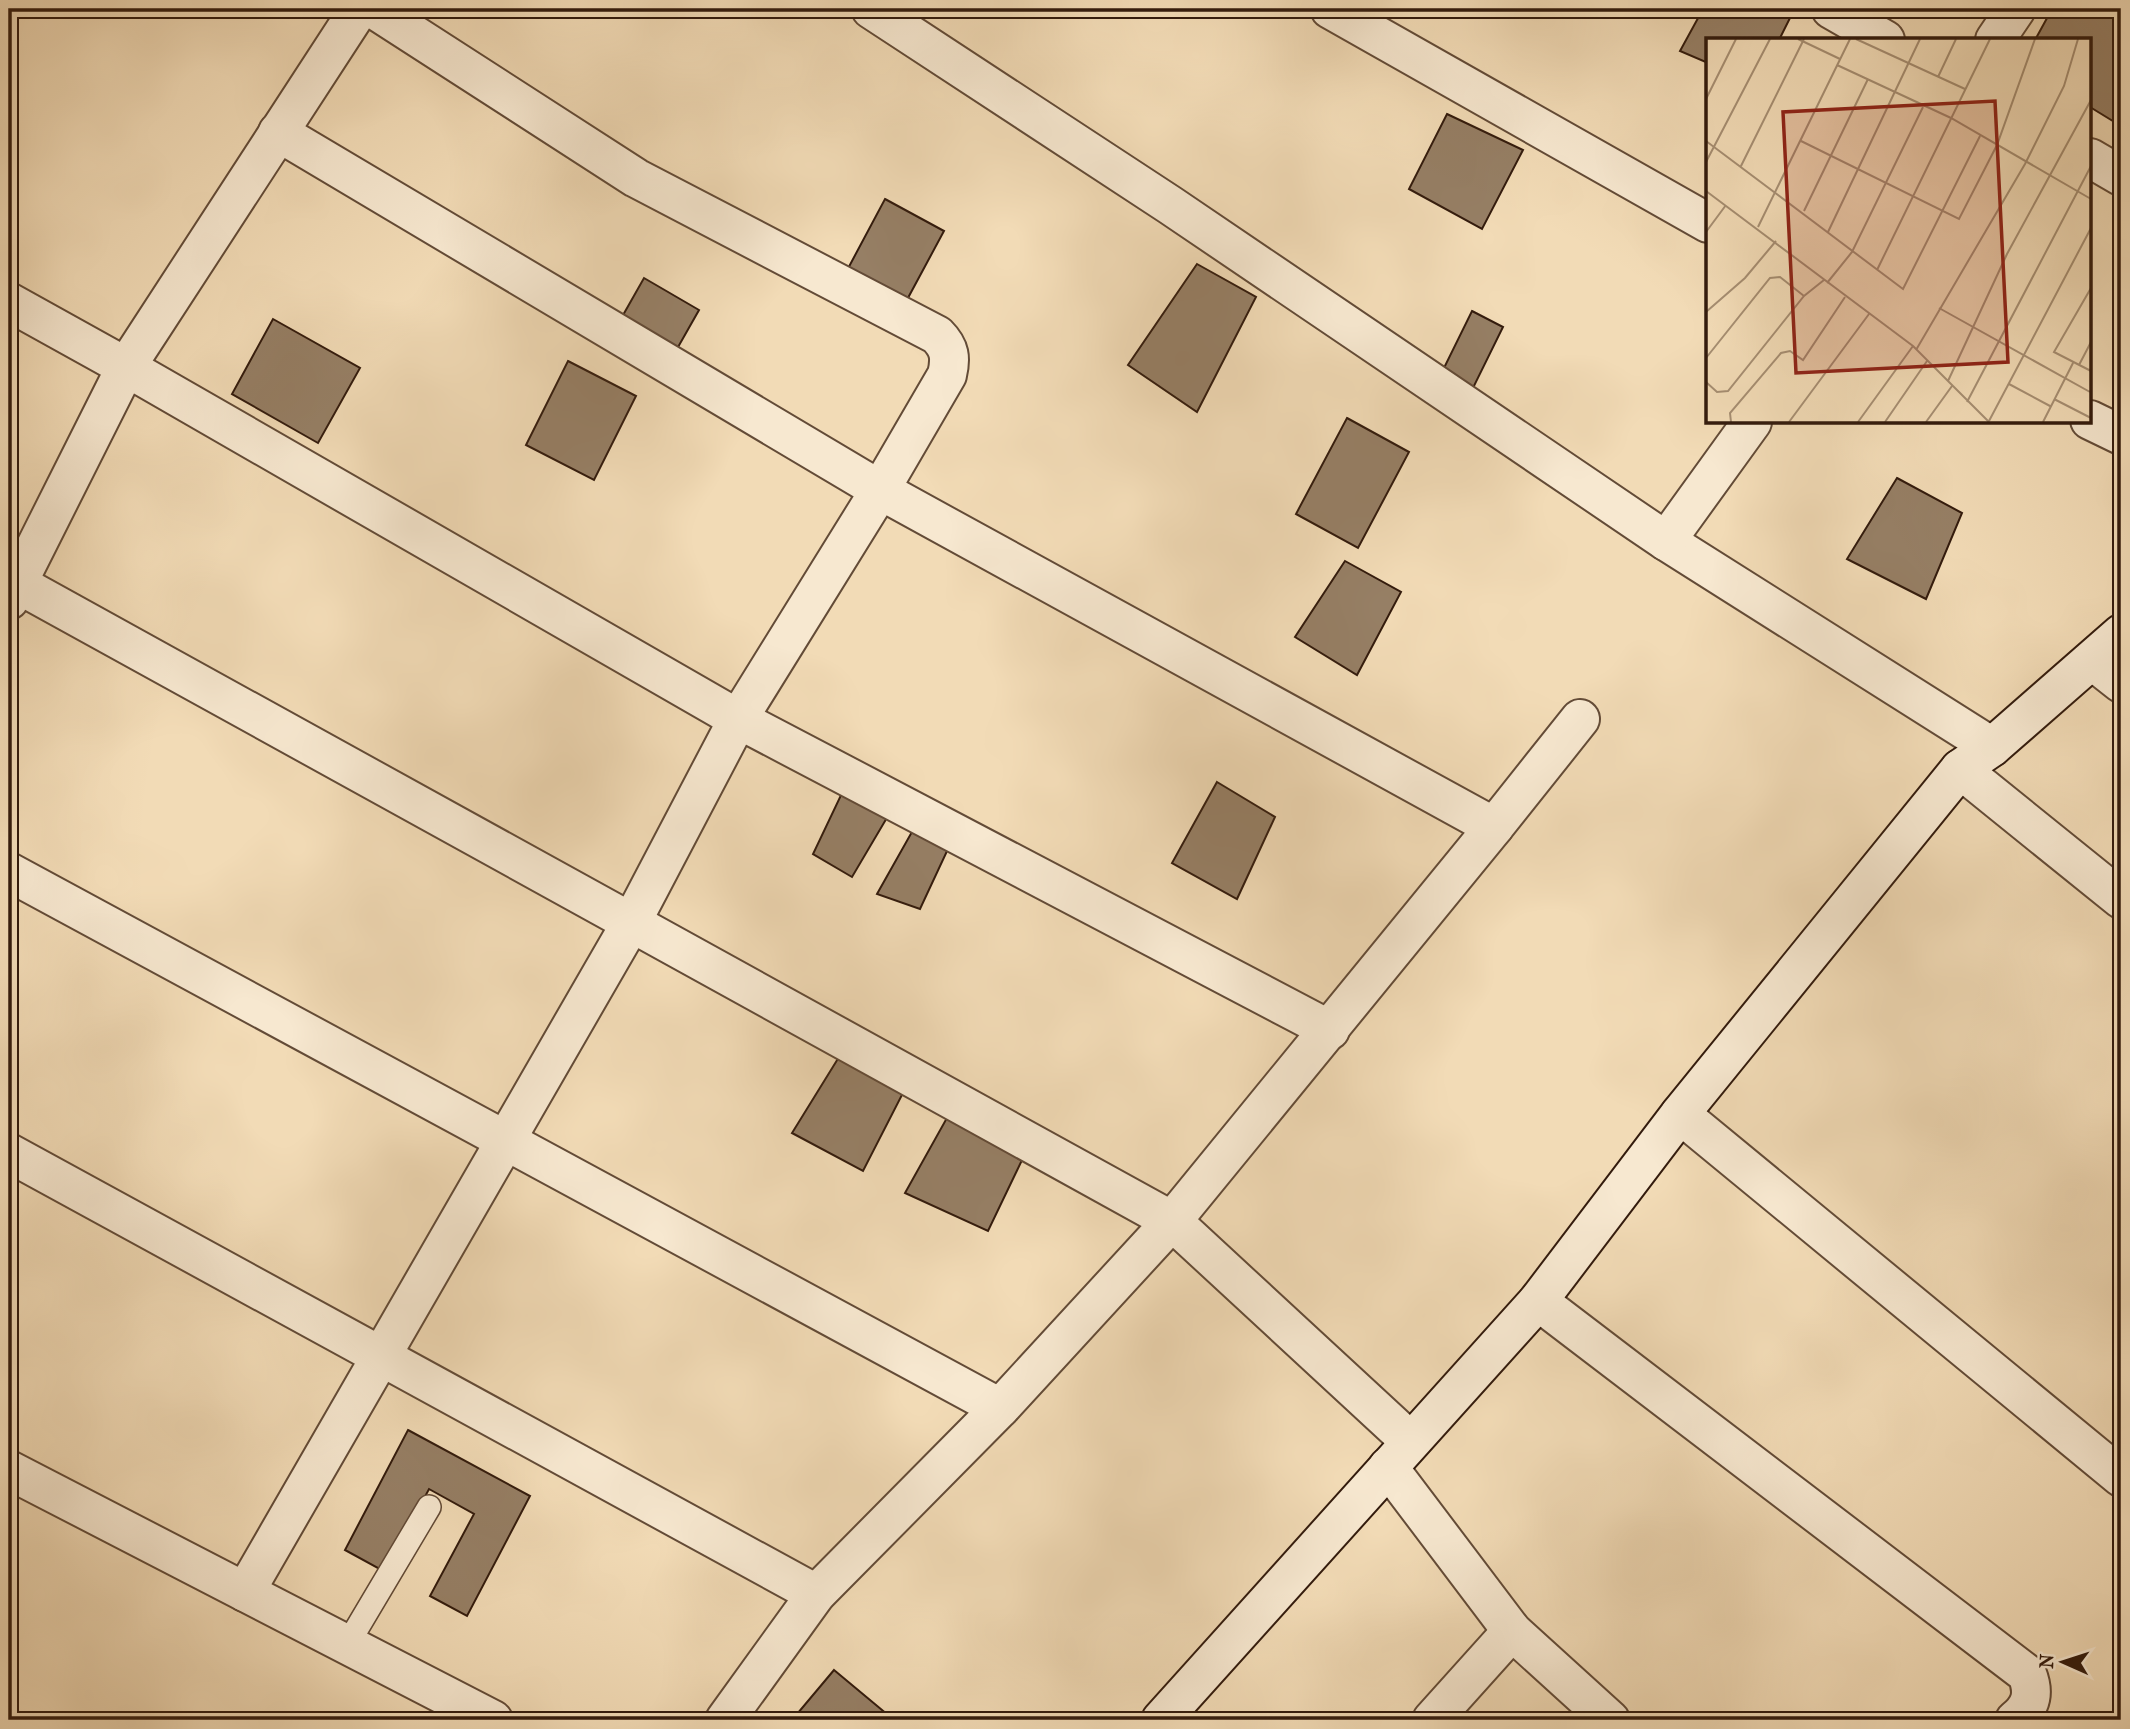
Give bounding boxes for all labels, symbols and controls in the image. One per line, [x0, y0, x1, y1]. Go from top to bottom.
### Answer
inset map [1706, 38, 2092, 424]
north arrow [2028, 1628, 2098, 1698]
text: N [2036, 1653, 2058, 1669]

